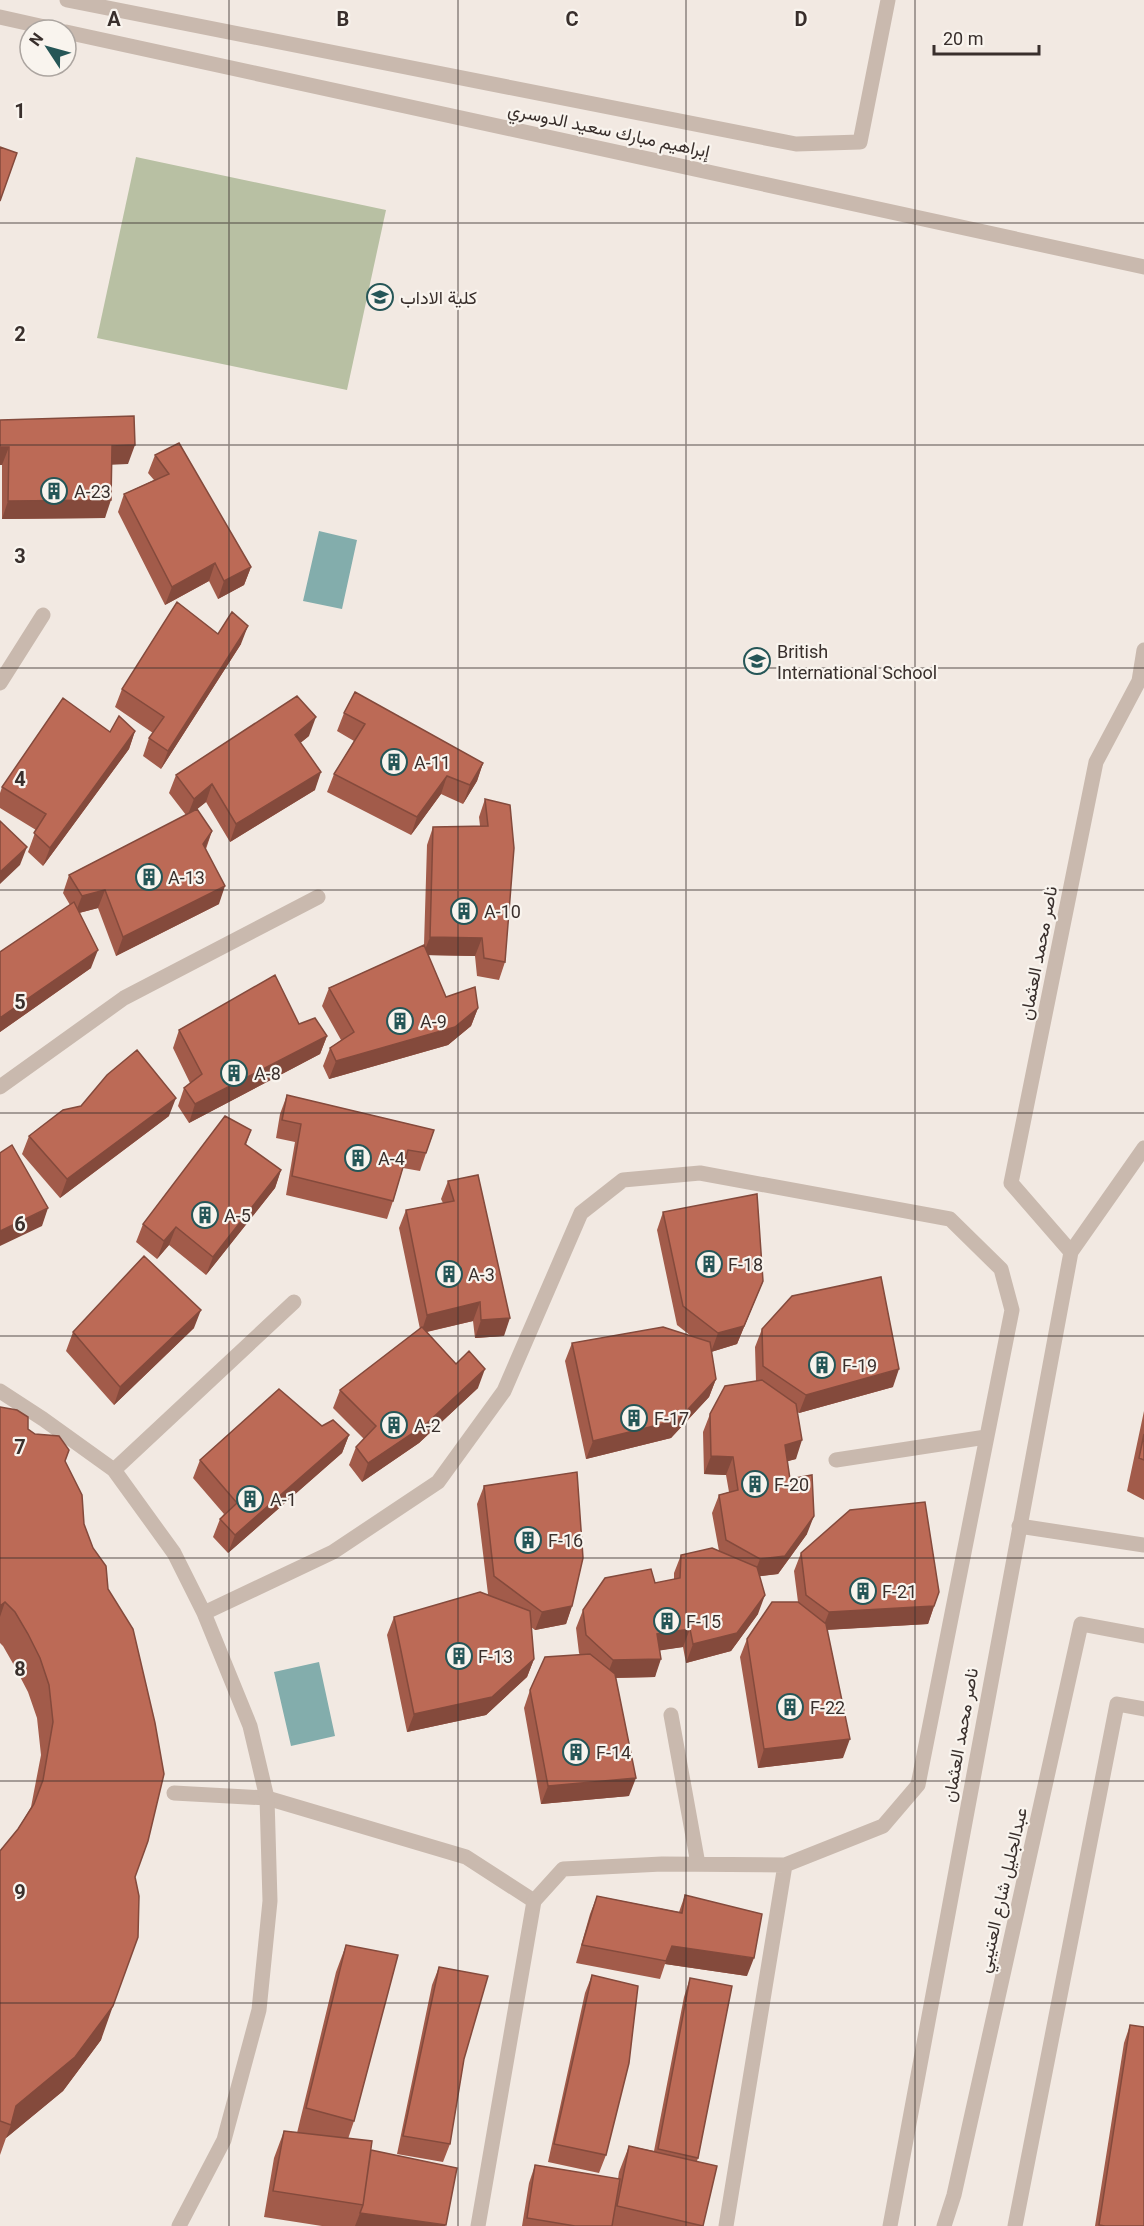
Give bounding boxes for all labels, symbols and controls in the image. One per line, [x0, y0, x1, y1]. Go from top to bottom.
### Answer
text: A [107, 7, 121, 31]
text: B [337, 7, 349, 31]
text: C [565, 7, 579, 31]
text: D [795, 7, 808, 31]
north arrow [18, 18, 78, 78]
scale bar [934, 18, 1039, 56]
text: 20 m [943, 28, 983, 49]
text: N [25, 29, 47, 50]
street label: إبراهيم مبارك سعيد الدوسري [505, 98, 712, 167]
text: 1 [14, 99, 26, 123]
school or university icon: كلية الاداب [365, 282, 395, 312]
place label: كلية الاداب [400, 287, 477, 308]
text: 2 [14, 322, 26, 346]
building icon: A-23 [39, 476, 69, 506]
place label: A-23 [74, 481, 111, 502]
text: 3 [14, 544, 26, 568]
place label: British International School [777, 641, 937, 683]
school or university icon: British International School [742, 646, 772, 676]
building icon: A-11 [379, 747, 409, 777]
place label: A-11 [414, 752, 451, 773]
text: 4 [14, 767, 26, 791]
building icon: A-13 [134, 862, 164, 892]
place label: A-13 [168, 867, 205, 888]
street label: ناصر محمد العثمان [1015, 884, 1062, 1022]
building icon: A-10 [449, 896, 479, 926]
place label: A-10 [484, 901, 521, 922]
text: 5 [14, 990, 26, 1014]
building icon: A-9 [385, 1006, 415, 1036]
place label: A-9 [420, 1011, 447, 1032]
building icon: A-8 [219, 1058, 249, 1088]
place label: A-8 [254, 1063, 281, 1084]
building icon: A-4 [343, 1143, 373, 1173]
place label: A-4 [378, 1148, 405, 1169]
building icon: A-5 [190, 1200, 220, 1230]
place label: A-5 [224, 1205, 251, 1226]
text: 6 [14, 1212, 26, 1236]
building icon: F-18 [694, 1249, 724, 1279]
place label: F-18 [728, 1254, 763, 1275]
building icon: A-3 [434, 1259, 464, 1289]
place label: A-3 [468, 1264, 495, 1285]
building icon: F-19 [807, 1350, 837, 1380]
place label: F-19 [842, 1355, 877, 1376]
building icon: F-17 [619, 1403, 649, 1433]
place label: F-17 [654, 1408, 689, 1429]
building icon: A-2 [379, 1410, 409, 1440]
place label: A-2 [414, 1415, 441, 1436]
text: 7 [14, 1435, 26, 1459]
building icon: F-20 [740, 1469, 770, 1499]
place label: F-20 [774, 1474, 809, 1495]
building icon: A-1 [235, 1484, 265, 1514]
place label: A-1 [270, 1489, 297, 1510]
building icon: F-16 [513, 1525, 543, 1555]
place label: F-16 [548, 1530, 583, 1551]
building icon: F-21 [848, 1576, 878, 1606]
place label: F-21 [882, 1581, 917, 1602]
building icon: F-15 [652, 1606, 682, 1636]
place label: F-15 [686, 1611, 721, 1632]
building icon: F-13 [444, 1641, 474, 1671]
place label: F-13 [478, 1646, 513, 1667]
text: 8 [14, 1657, 26, 1681]
street label: ناصر محمد العثمان [938, 1666, 983, 1804]
building icon: F-22 [775, 1692, 805, 1722]
place label: F-22 [810, 1697, 845, 1718]
building icon: F-14 [561, 1737, 591, 1767]
place label: F-14 [596, 1742, 631, 1763]
street label: عبدالجليل شارع العتيبي [973, 1805, 1036, 1976]
text: 9 [14, 1880, 26, 1904]

